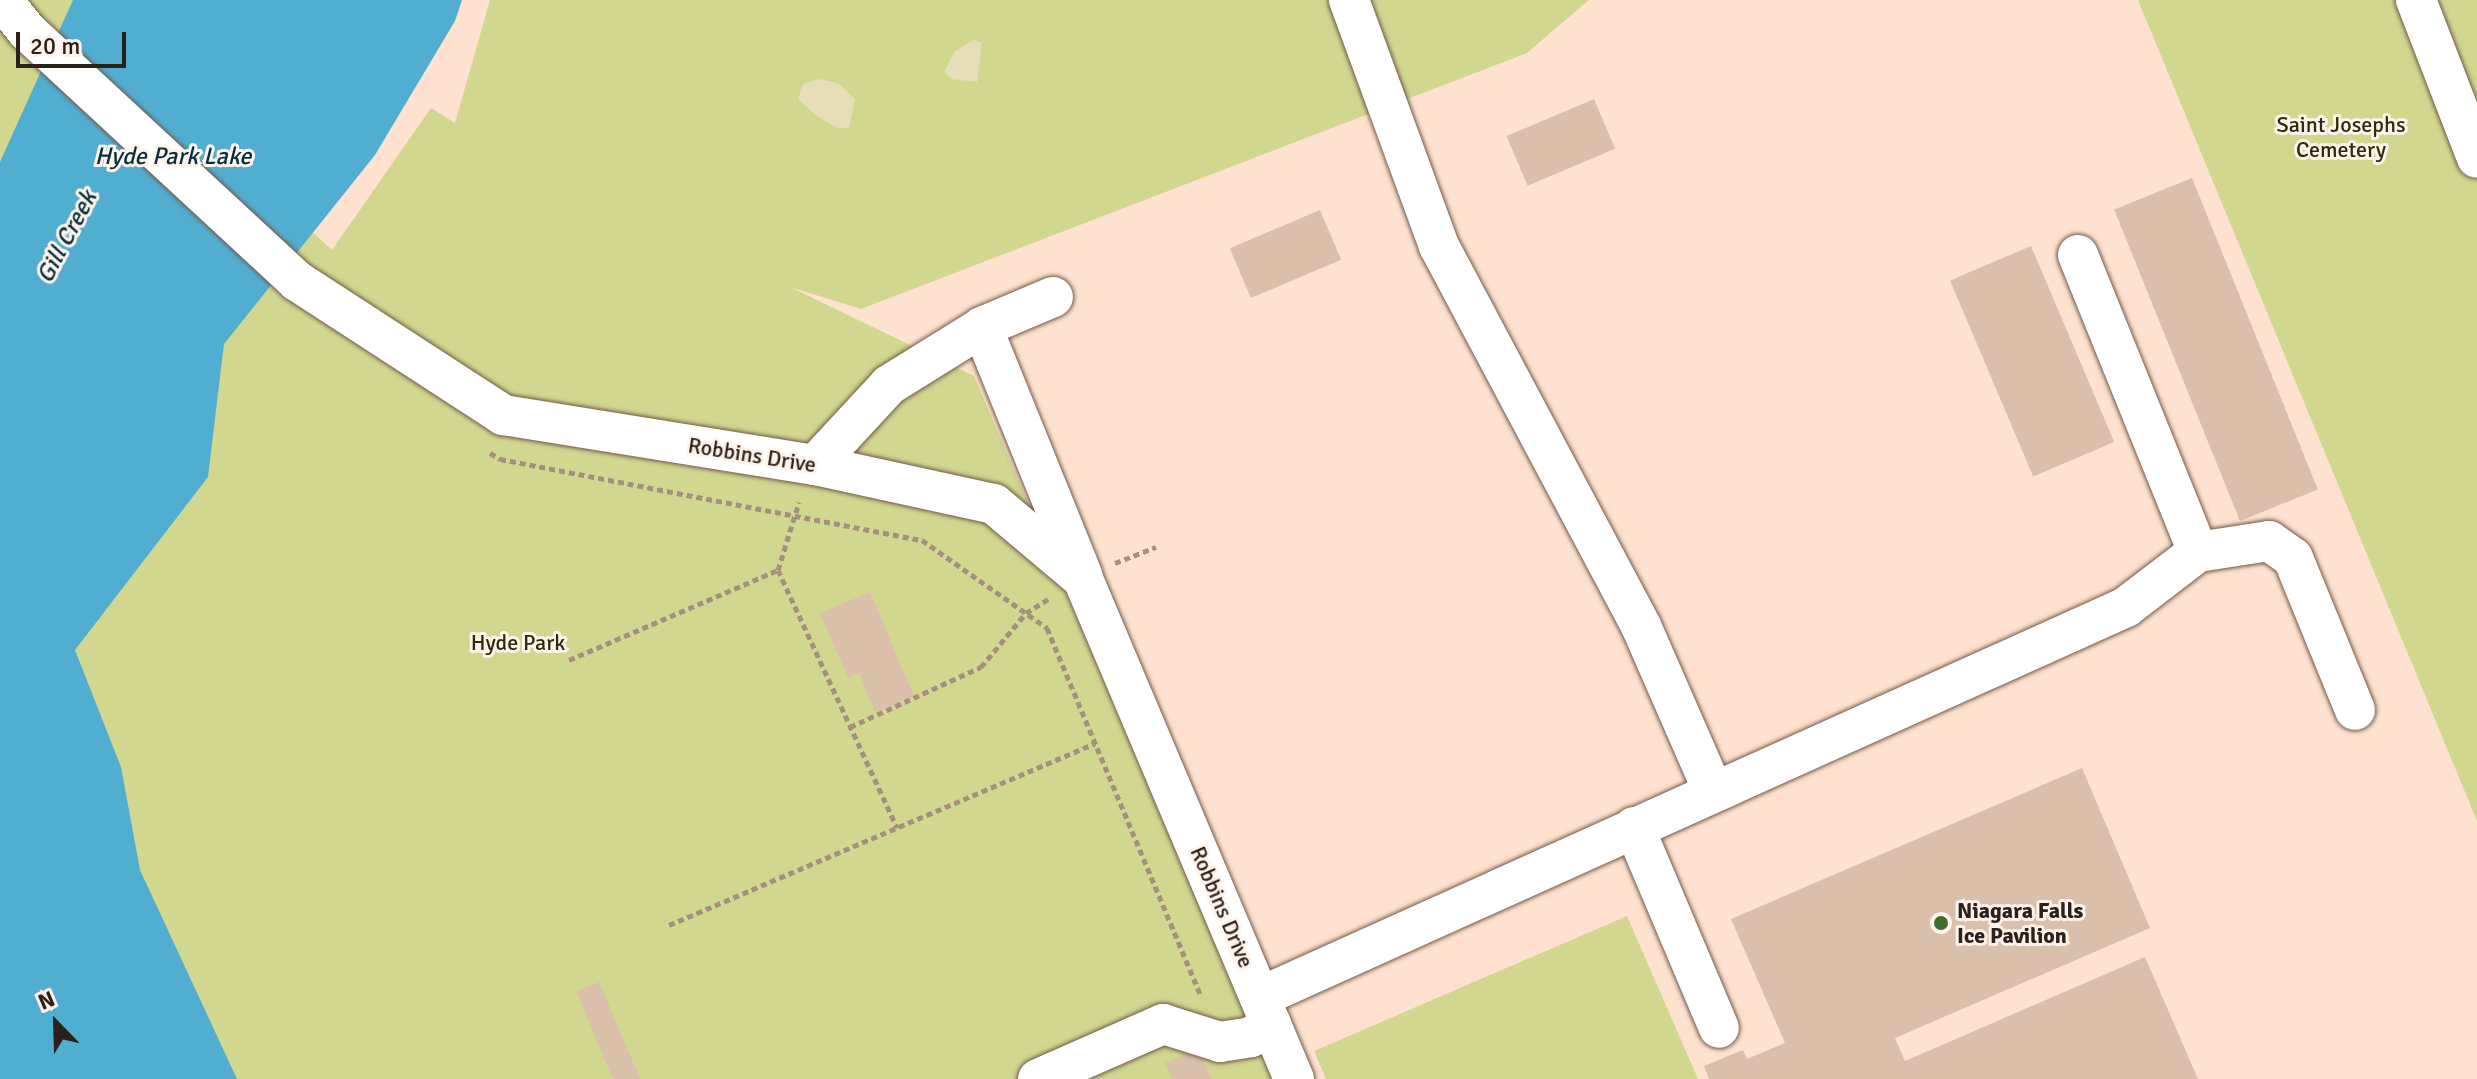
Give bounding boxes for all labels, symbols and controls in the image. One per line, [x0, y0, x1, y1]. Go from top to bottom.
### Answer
scale bar [20, 16, 130, 66]
text: 20 m [30, 31, 80, 61]
park label: Saint Josephs Cemetery [2276, 111, 2406, 162]
water label: Hyde Park Lake [95, 143, 251, 171]
water label: Gill Creek [31, 186, 103, 288]
street label: Robbins Drive [686, 432, 818, 478]
park label: Hyde Park [471, 630, 565, 656]
street label: Robbins Drive [1185, 842, 1259, 972]
place label: Niagara Falls Ice Pavilion [1957, 897, 2083, 948]
marker: Niagara Falls Ice Pavilion [1932, 914, 1950, 932]
north arrow [16, 983, 96, 1063]
text: N [34, 985, 59, 1016]

